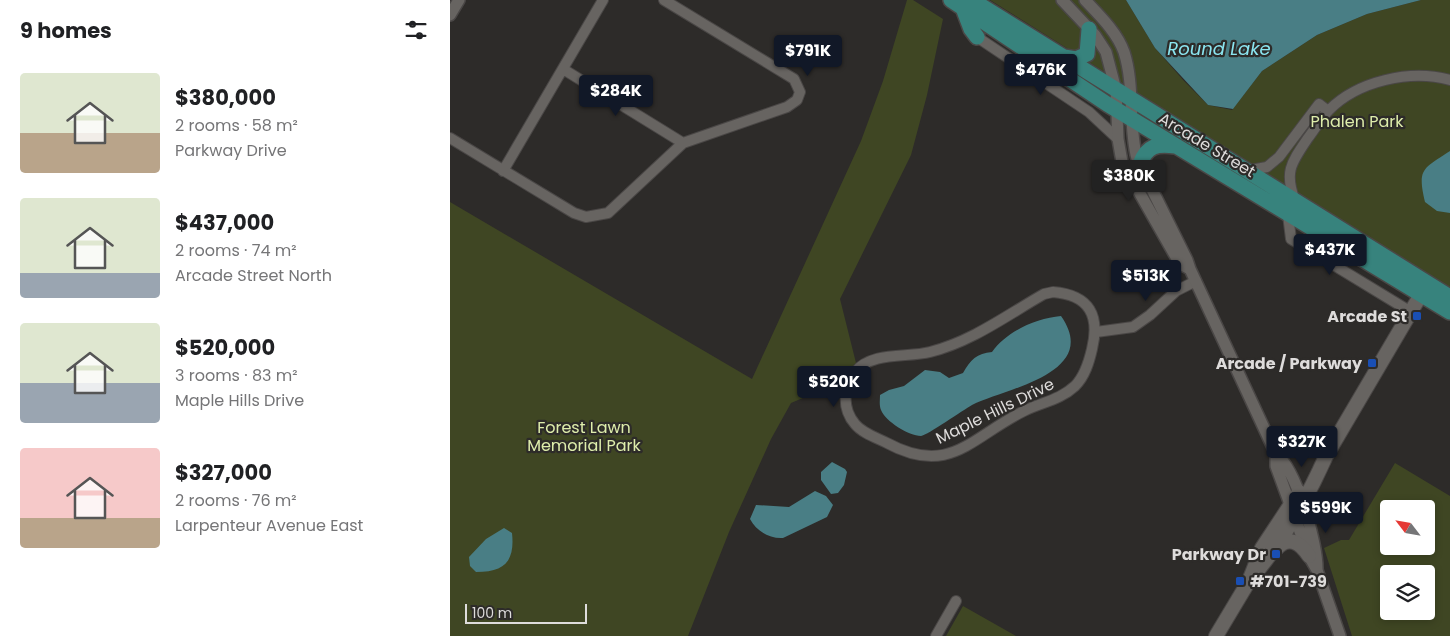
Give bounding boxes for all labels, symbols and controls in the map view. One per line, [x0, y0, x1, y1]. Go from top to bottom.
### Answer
text: 9 homes [20, 16, 112, 45]
icon: filters [402, 16, 430, 44]
pin: $791K [773, 34, 843, 77]
water label: Round Lake [1167, 36, 1271, 61]
text: $791K [785, 39, 831, 62]
pin: $476K [1006, 54, 1076, 96]
text: $476K [1015, 58, 1067, 81]
pin: $284K [581, 74, 651, 117]
text: $284K [590, 79, 642, 102]
text: $380,000 [175, 83, 276, 112]
icon: home [60, 93, 120, 153]
street label: Arcade Street [1154, 107, 1260, 183]
park label: Phalen Park [1311, 110, 1404, 133]
text: 2 rooms · 58 m² [175, 114, 298, 137]
text: Parkway Drive [175, 139, 287, 162]
pin: $380K [1094, 160, 1164, 202]
text: $380K [1103, 164, 1155, 187]
text: $437,000 [175, 208, 274, 237]
icon: home [60, 218, 120, 278]
pin: $437K [1295, 234, 1365, 276]
text: $437K [1305, 238, 1355, 261]
text: 2 rooms · 74 m² [175, 239, 297, 262]
pin: $513K [1111, 260, 1181, 302]
text: Arcade Street North [175, 264, 332, 287]
text: $513K [1122, 264, 1170, 287]
place label: Arcade St [1327, 305, 1407, 328]
marker: Arcade St [1411, 310, 1423, 322]
text: $520,000 [175, 333, 275, 362]
icon: home [60, 343, 120, 403]
place label: Arcade / Parkway [1216, 352, 1363, 375]
marker: Arcade / Parkway [1366, 357, 1378, 369]
text: 3 rooms · 83 m² [175, 364, 297, 387]
pin: $520K [799, 366, 869, 408]
text: $520K [808, 370, 860, 393]
street label: Maple Hills Drive [932, 372, 1058, 450]
text: Maple Hills Drive [175, 389, 304, 412]
park label: Forest Lawn Memorial Park [527, 416, 642, 457]
pin: $327K [1267, 426, 1337, 468]
text: $327K [1277, 430, 1327, 453]
text: $327,000 [175, 458, 272, 487]
icon: home [60, 468, 120, 528]
text: 2 rooms · 76 m² [175, 489, 297, 512]
pin: $599K [1291, 492, 1361, 534]
text: $599K [1300, 496, 1352, 519]
north arrow [1380, 500, 1435, 555]
map controls [1380, 500, 1435, 620]
text: Larpenteur Avenue East [175, 514, 363, 537]
place label: Parkway Dr [1172, 543, 1266, 566]
marker: Parkway Dr [1270, 548, 1282, 560]
button: layers [1380, 565, 1435, 620]
place label: #701-739 [1250, 570, 1327, 593]
marker: #701-739 [1234, 575, 1246, 587]
scale bar [465, 601, 588, 624]
text: 100 m [472, 603, 512, 623]

